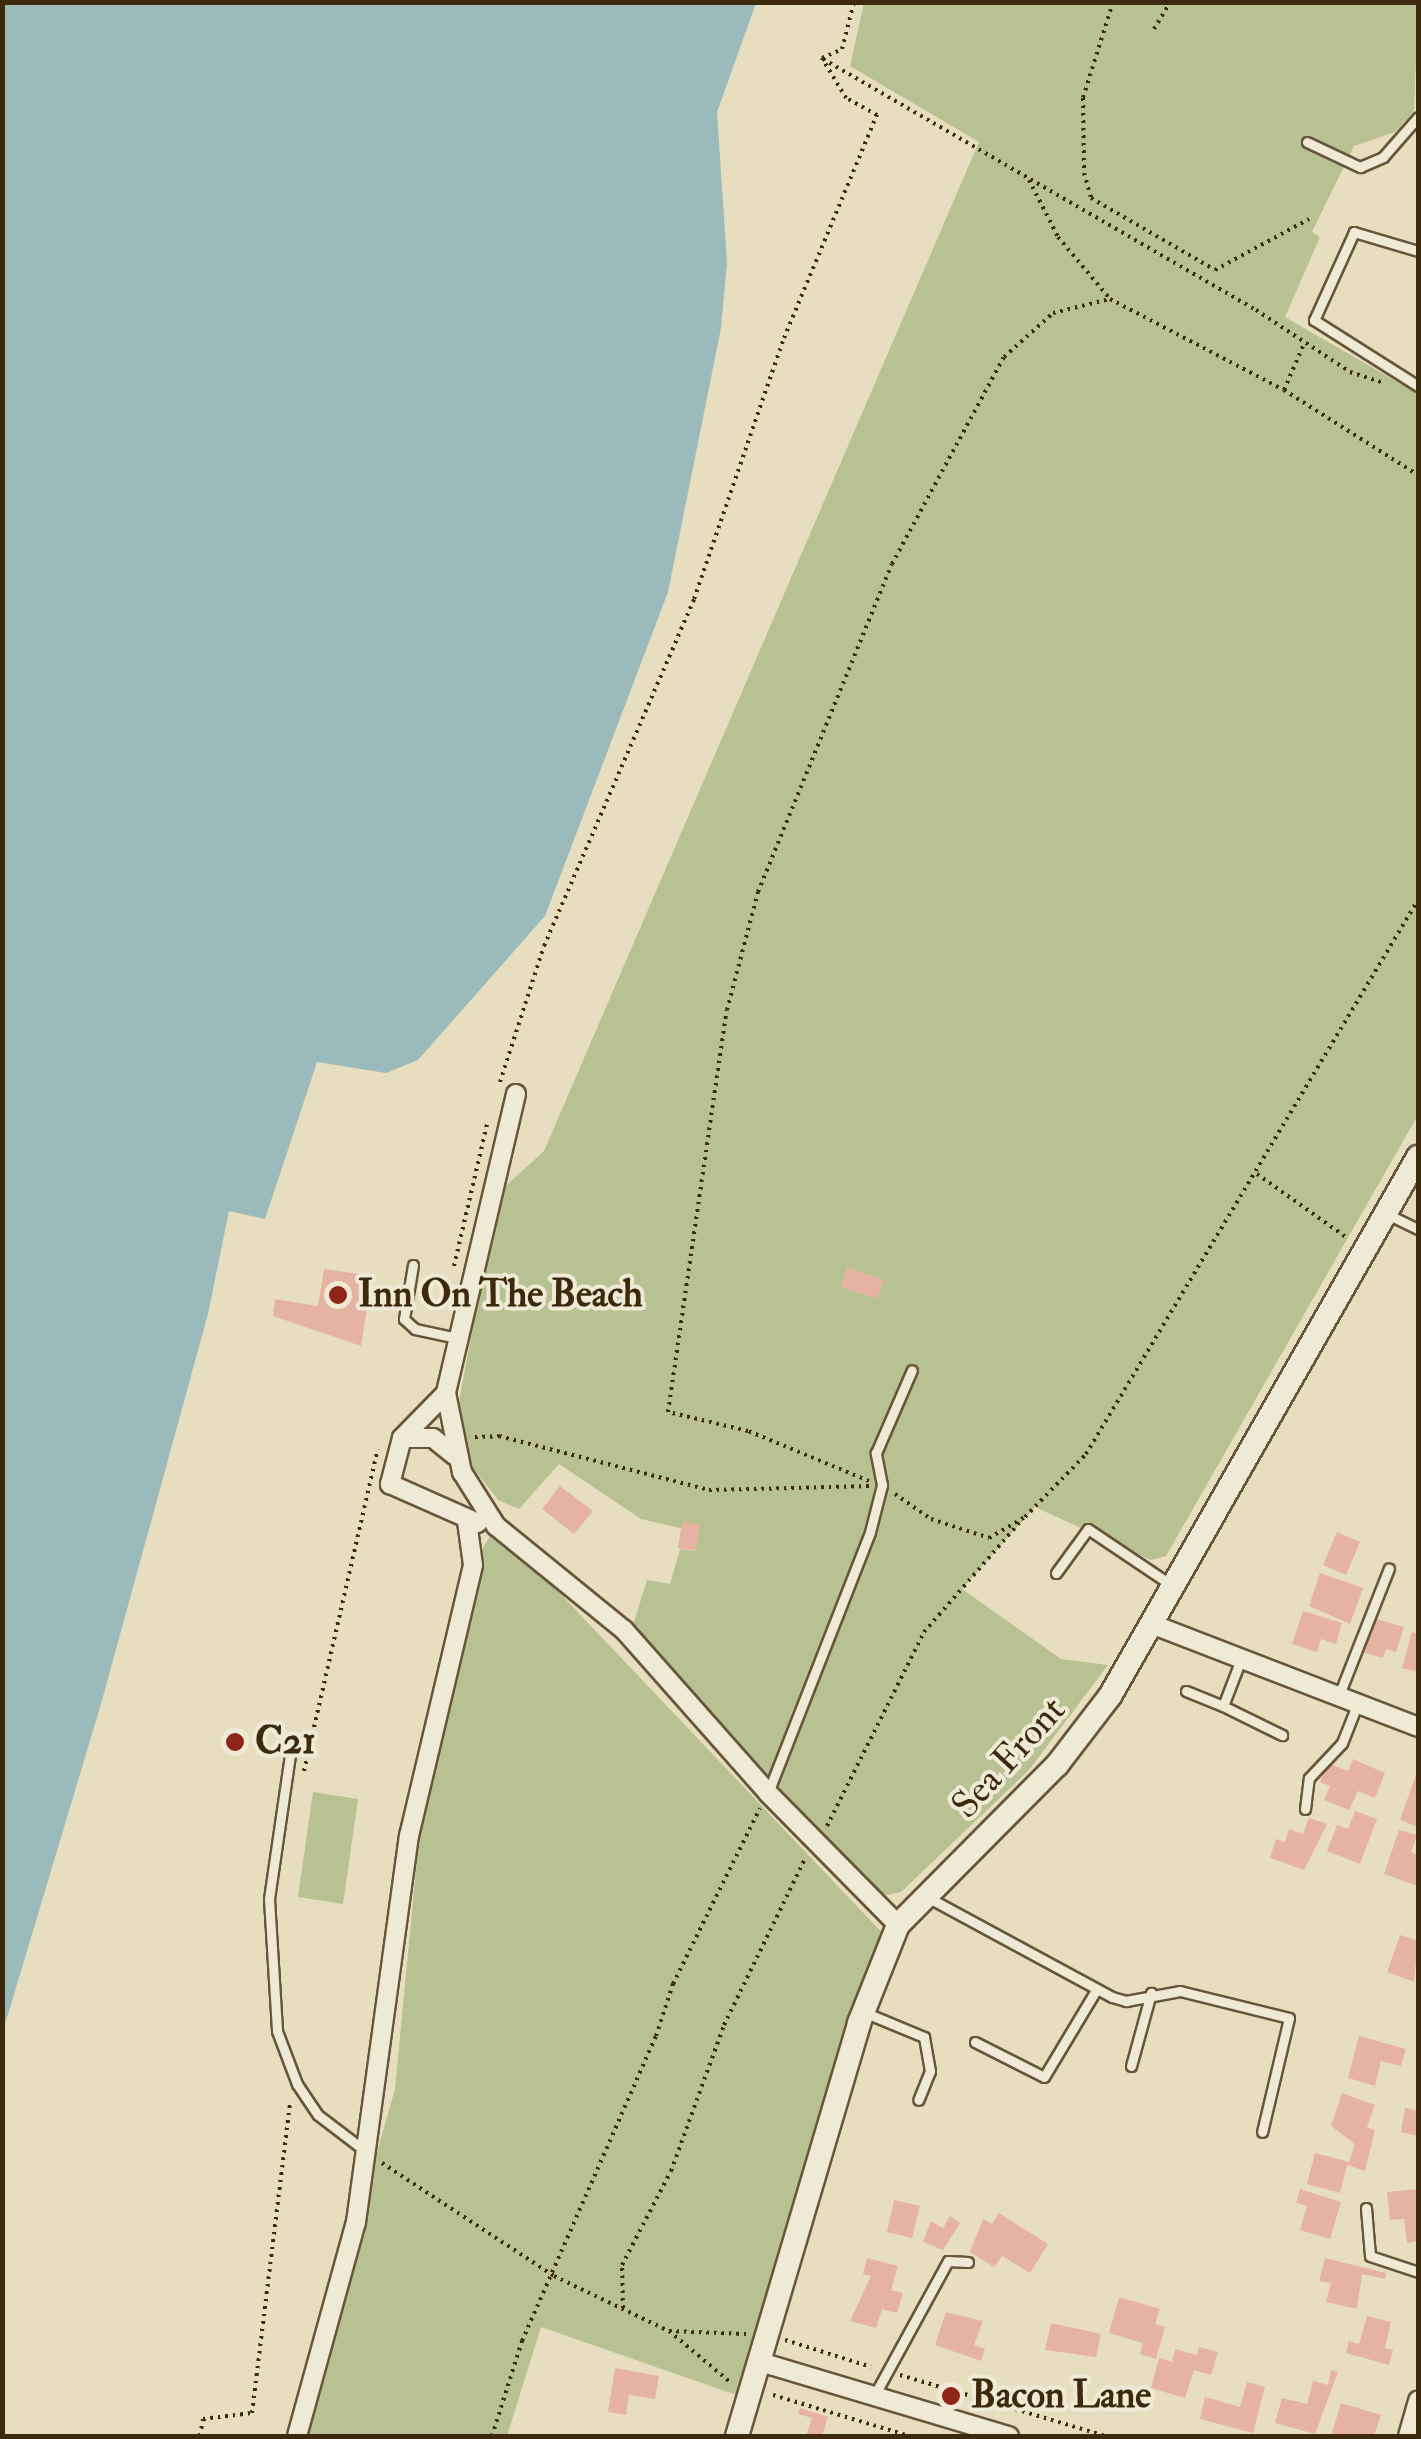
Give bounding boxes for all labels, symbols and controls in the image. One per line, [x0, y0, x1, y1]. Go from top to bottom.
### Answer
place label: Inn On The Beach [358, 1272, 643, 1318]
marker: Inn On The Beach [327, 1284, 349, 1306]
street label: Sea Front [943, 1688, 1075, 1828]
place label: C21 [255, 1719, 316, 1765]
marker: C21 [224, 1731, 246, 1753]
place label: Bacon Lane [971, 2373, 1151, 2419]
marker: Bacon Lane [940, 2385, 962, 2407]

